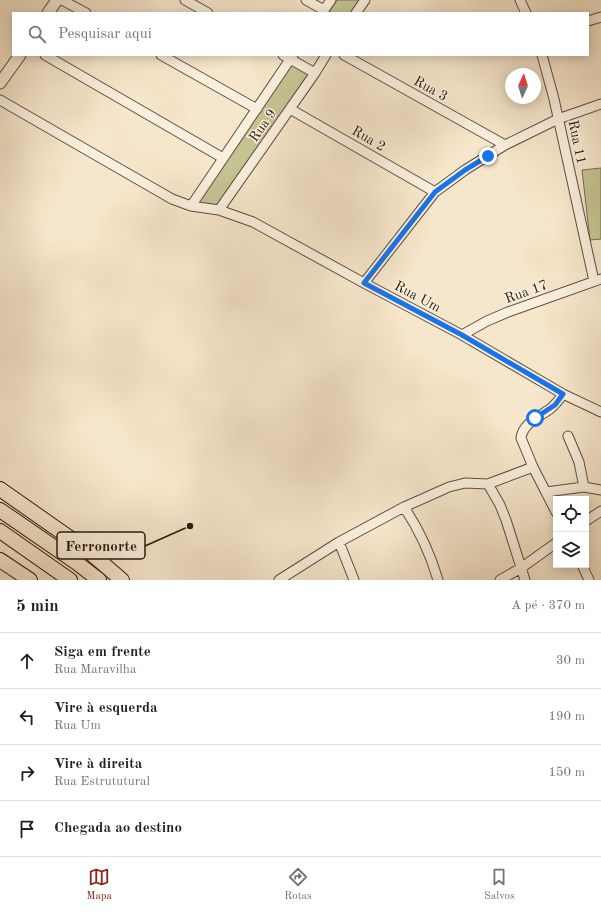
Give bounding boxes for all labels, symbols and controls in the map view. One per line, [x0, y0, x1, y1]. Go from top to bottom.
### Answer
search box [12, 12, 589, 56]
icon: search [26, 23, 48, 45]
text: Pesquisar aqui [58, 27, 152, 42]
north arrow [505, 68, 541, 104]
street label: Rua 3 [411, 74, 450, 104]
street label: Rua 9 [247, 107, 279, 145]
street label: Rua 11 [566, 119, 589, 165]
street label: Rua 2 [349, 124, 388, 154]
route end [479, 147, 497, 165]
street label: Rua 17 [503, 278, 550, 306]
street label: Rua Um [392, 279, 443, 315]
route start [526, 409, 544, 427]
map controls [553, 496, 589, 568]
button: locate [553, 496, 589, 532]
callout: Ferronorte [57, 532, 145, 559]
button: layers [553, 532, 589, 568]
text: Ferronorte [65, 540, 137, 555]
text: 5 min [16, 598, 59, 615]
text: A pé · 370 m [511, 599, 585, 612]
text: Siga em frente [54, 645, 151, 660]
icon: ahead [16, 650, 38, 672]
text: 30 m [556, 654, 585, 667]
text: Rua Maravilha [54, 663, 136, 676]
text: Vire à esquerda [54, 701, 158, 716]
icon: left [16, 706, 38, 728]
text: 190 m [548, 710, 585, 723]
text: Rua Um [54, 719, 101, 732]
text: Vire à direita [54, 757, 142, 772]
icon: right [16, 762, 38, 784]
text: 150 m [548, 766, 585, 779]
text: Rua Estrututural [54, 775, 150, 788]
icon: arrive [16, 818, 38, 840]
text: Chegada ao destino [54, 821, 182, 836]
tab: Mapa [86, 866, 112, 904]
tab: Rotas [284, 866, 312, 904]
tab: Salvos [484, 866, 515, 904]

